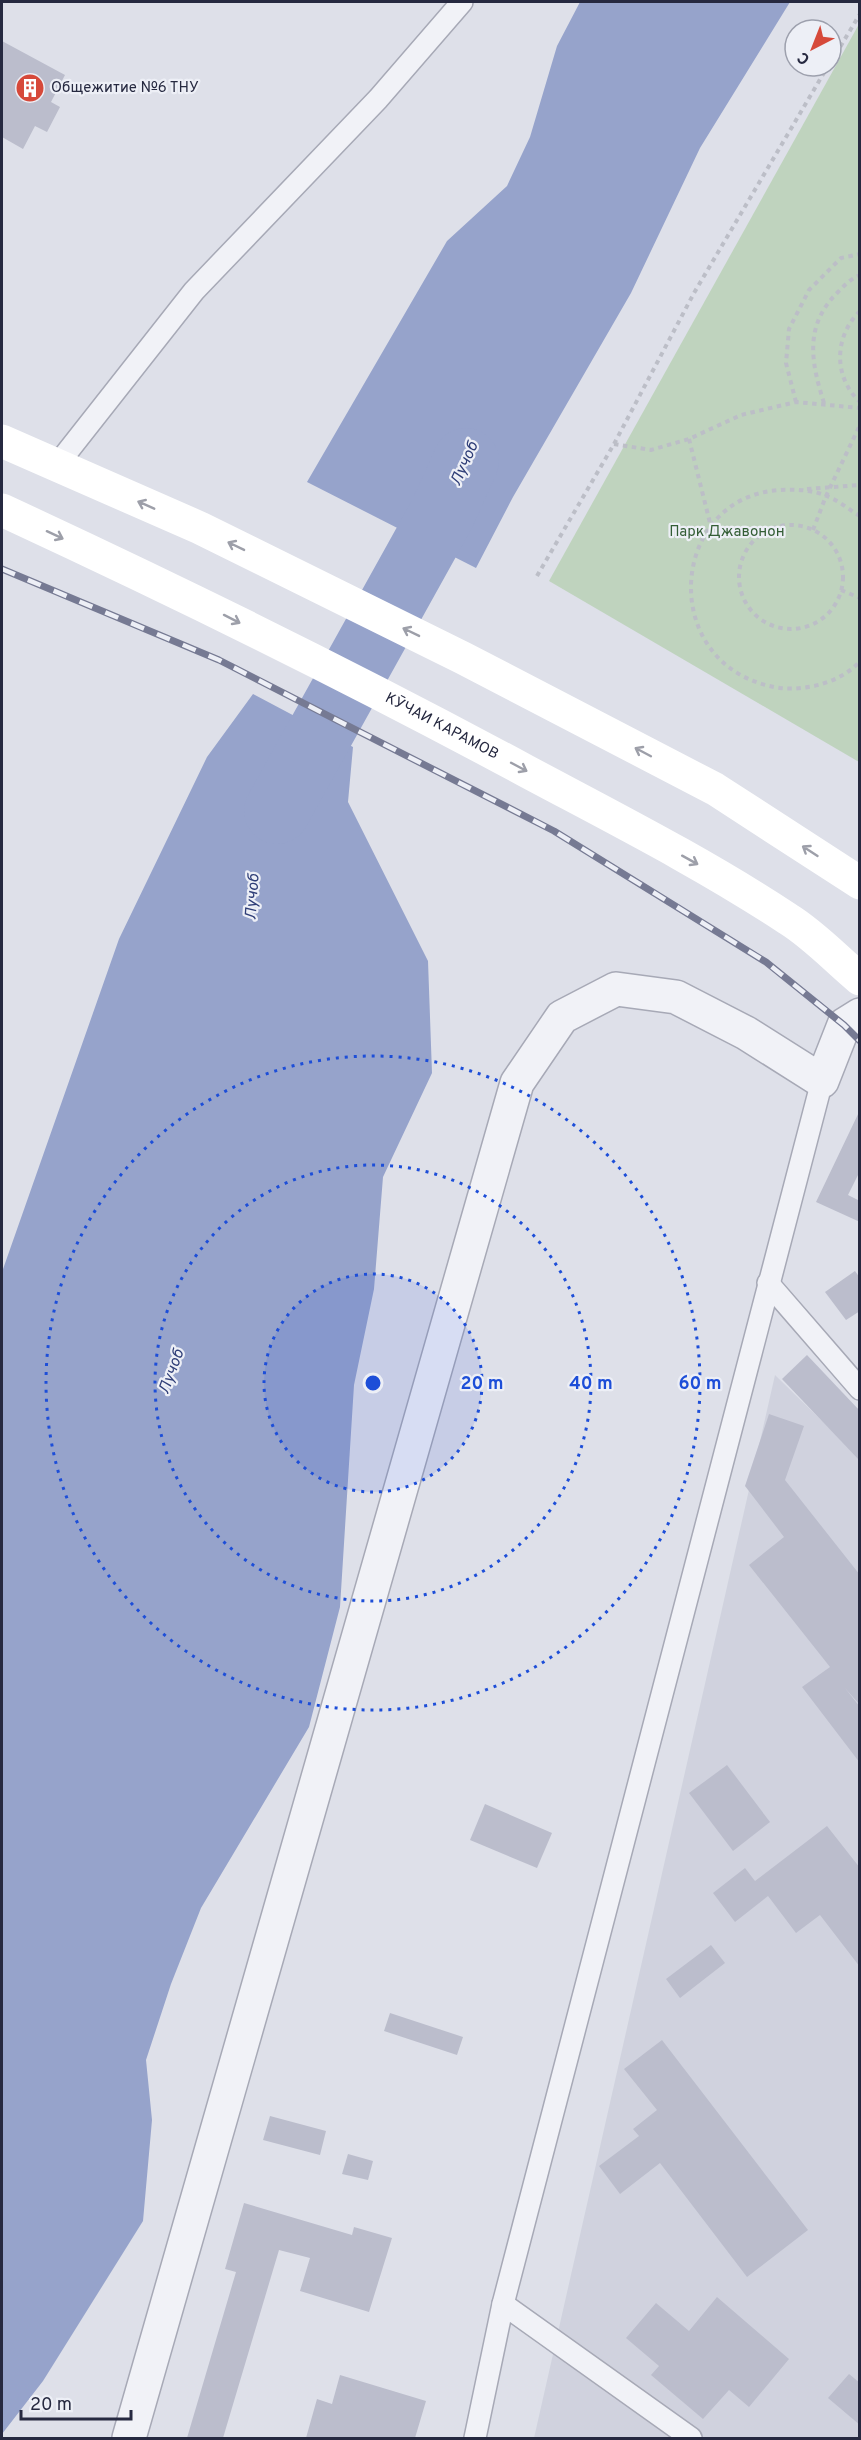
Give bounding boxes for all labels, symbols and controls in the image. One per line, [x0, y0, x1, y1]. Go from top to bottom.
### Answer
north arrow [783, 18, 843, 78]
text: С [794, 47, 815, 69]
building icon: Общежитие №6 ТНУ [14, 72, 46, 104]
place label: Общежитие №6 ТНУ [51, 79, 199, 98]
water label: Лучоб [446, 438, 484, 489]
one-way arrow [138, 498, 156, 510]
park label: Парк Джавонон [669, 523, 785, 542]
one-way arrow [45, 529, 63, 541]
one-way arrow [227, 539, 245, 551]
one-way arrow [222, 614, 240, 625]
one-way arrow [402, 625, 420, 637]
street label: КӮЧАИ КАРАМОВ [382, 689, 502, 764]
one-way arrow [634, 745, 652, 757]
one-way arrow [510, 761, 527, 773]
one-way arrow [803, 845, 819, 857]
one-way arrow [681, 854, 698, 866]
water label: Лучоб [241, 872, 265, 921]
water label: Лучоб [155, 1346, 190, 1397]
centre of rings [363, 1373, 383, 1393]
text: 20 m [460, 1373, 504, 1396]
text: 40 m [569, 1373, 613, 1396]
text: 60 m [678, 1373, 722, 1396]
scale bar [21, 2383, 130, 2421]
text: 20 m [30, 2394, 72, 2417]

